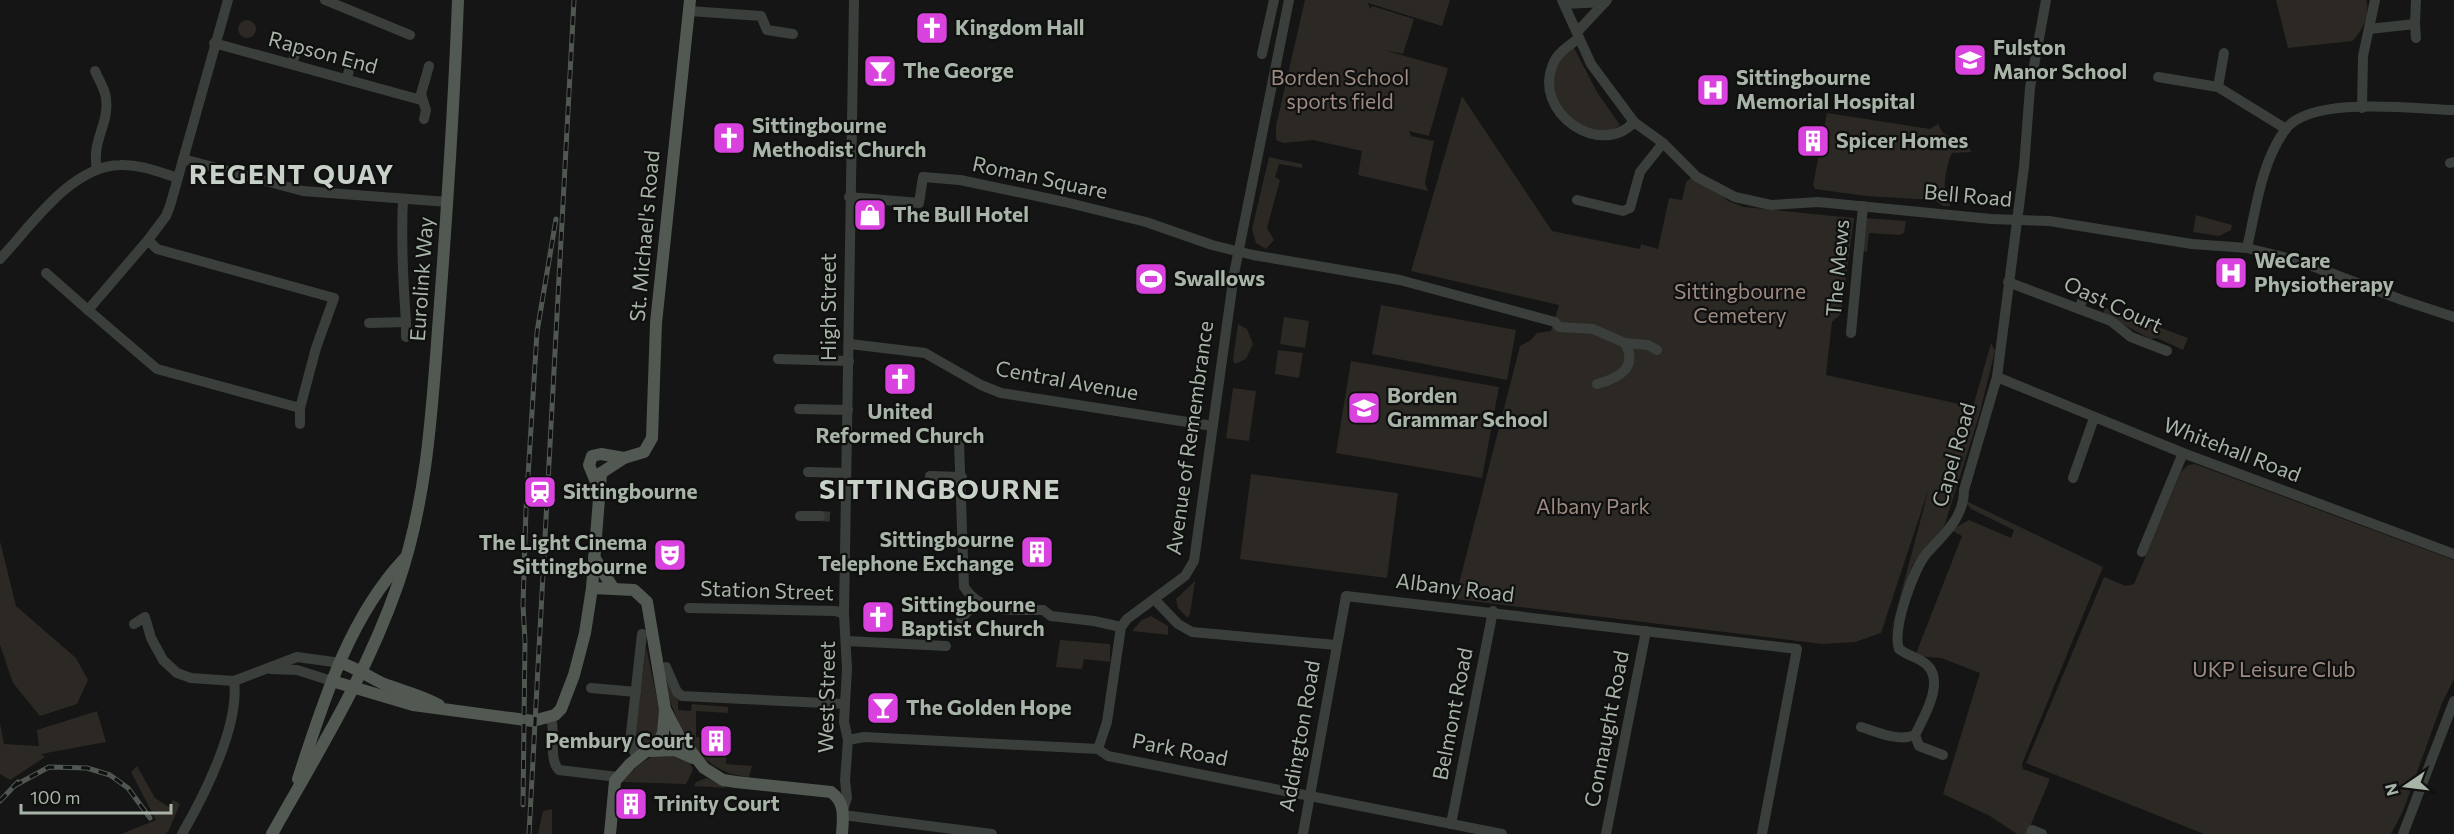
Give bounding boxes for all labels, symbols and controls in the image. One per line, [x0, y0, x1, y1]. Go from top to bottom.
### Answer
church icon: Kingdom Hall [914, 10, 950, 46]
place label: Kingdom Hall [955, 14, 1085, 39]
street label: Rapson End [266, 25, 381, 78]
place label: Fulston Manor School [1993, 34, 2127, 83]
school or university icon: Fulston Manor School [1952, 42, 1988, 78]
bar icon: The George [862, 53, 898, 89]
place label: The George [903, 57, 1014, 82]
park label: Borden School sports field [1271, 64, 1409, 113]
place label: Sittingbourne Memorial Hospital [1736, 64, 1915, 113]
hospital icon: Sittingbourne Memorial Hospital [1695, 72, 1731, 108]
place label: Sittingbourne Methodist Church [752, 112, 927, 161]
church icon: Sittingbourne Methodist Church [711, 120, 747, 156]
building icon: Spicer Homes [1795, 123, 1831, 159]
place label: Spicer Homes [1836, 127, 1968, 152]
street label: St. Michael's Road [624, 149, 663, 323]
street label: Roman Square [970, 150, 1110, 203]
district label: REGENT QUAY [189, 157, 395, 190]
street label: Bell Road [1923, 178, 2013, 211]
shop icon: The Bull Hotel [852, 197, 888, 233]
place label: The Bull Hotel [893, 201, 1029, 226]
street label: Eurolink Way [404, 216, 437, 342]
street label: The Mews [1820, 218, 1853, 318]
place label: WeCare Physiotherapy [2254, 247, 2395, 296]
street label: High Street [815, 253, 840, 361]
hospital icon: WeCare Physiotherapy [2213, 255, 2249, 291]
sports icon: Swallows [1133, 261, 1169, 297]
place label: Swallows [1174, 265, 1265, 290]
street label: Oast Court [2060, 270, 2167, 337]
park label: Sittingbourne Cemetery [1674, 278, 1806, 327]
street label: Avenue of Remembrance [1160, 319, 1217, 556]
street label: Central Avenue [994, 355, 1141, 404]
church icon: United Reformed Church [882, 361, 918, 397]
place label: Borden Grammar School [1387, 382, 1548, 431]
school or university icon: Borden Grammar School [1346, 390, 1382, 426]
place label: United Reformed Church [815, 398, 985, 447]
street label: Capel Road [1926, 400, 1979, 510]
street label: Whitehall Road [2160, 411, 2305, 486]
district label: SITTINGBOURNE [819, 472, 1061, 505]
station icon: Sittingbourne [522, 474, 558, 510]
place label: Sittingbourne [563, 478, 698, 503]
park label: Albany Park [1536, 493, 1650, 518]
place label: Sittingbourne Telephone Exchange [818, 526, 1014, 575]
place label: The Light Cinema Sittingbourne [479, 529, 647, 578]
building icon: Sittingbourne Telephone Exchange [1019, 534, 1055, 570]
theatre icon: The Light Cinema Sittingbourne [652, 537, 688, 573]
street label: Albany Road [1395, 567, 1516, 606]
street label: Station Street [700, 575, 834, 604]
place label: Sittingbourne Baptist Church [901, 591, 1045, 640]
church icon: Sittingbourne Baptist Church [860, 599, 896, 635]
street label: West Street [812, 641, 839, 753]
street label: Belmont Road [1426, 645, 1477, 782]
street label: Connaught Road [1578, 648, 1633, 809]
park label: UKP Leisure Club [2192, 656, 2356, 681]
street label: Addington Road [1273, 658, 1324, 813]
bar icon: The Golden Hope [865, 690, 901, 726]
place label: The Golden Hope [906, 694, 1072, 719]
building icon: Pembury Court [698, 723, 734, 759]
place label: Pembury Court [545, 727, 693, 752]
street label: Park Road [1130, 727, 1230, 770]
north arrow [2376, 756, 2436, 816]
scale bar [21, 777, 171, 815]
text: N [2380, 782, 2402, 798]
text: 100 m [30, 786, 80, 808]
building icon: Trinity Court [613, 786, 649, 822]
place label: Trinity Court [654, 790, 780, 815]

